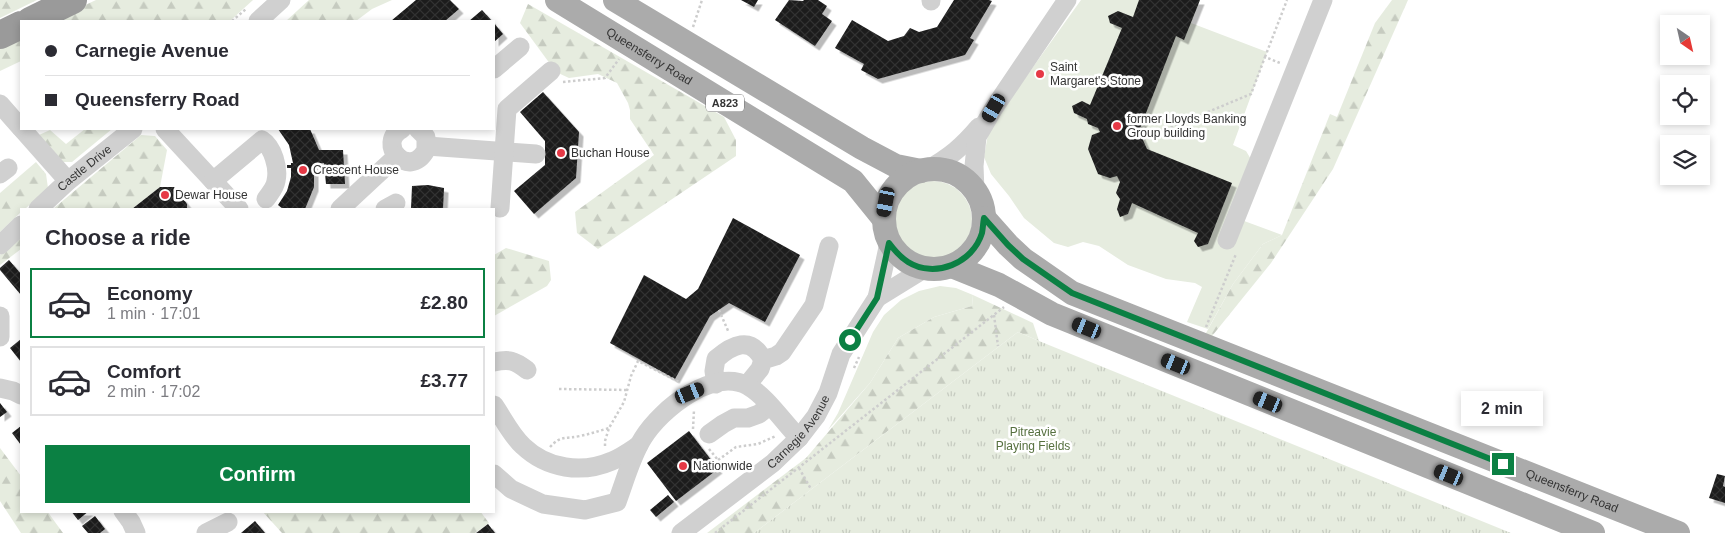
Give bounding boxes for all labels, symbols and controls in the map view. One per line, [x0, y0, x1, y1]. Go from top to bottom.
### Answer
north arrow [1660, 15, 1710, 65]
map controls [1660, 15, 1710, 185]
street label: Queensferry Road [604, 25, 695, 88]
text: Carnegie Avenue [75, 40, 229, 61]
place label: Saint Margaret's Stone [1050, 60, 1141, 88]
marker: Saint Margaret's Stone [1034, 68, 1046, 80]
button: locate [1660, 75, 1710, 125]
text: Queensferry Road [75, 89, 240, 110]
car [980, 91, 1007, 125]
road number: A823 [706, 95, 744, 112]
place label: former Lloyds Banking Group building [1127, 112, 1246, 140]
marker: former Lloyds Banking Group building [1111, 120, 1123, 132]
button: layers [1660, 135, 1710, 185]
street label: Castle Drive [55, 142, 115, 194]
place label: Buchan House [571, 146, 650, 160]
marker: Buchan House [555, 147, 567, 159]
place label: Crescent House [313, 163, 399, 177]
marker: Crescent House [297, 164, 309, 176]
car [875, 186, 896, 218]
place label: Dewar House [175, 188, 248, 202]
marker: Dewar House [159, 189, 171, 201]
text: Choose a ride [45, 225, 190, 250]
icon: car [47, 281, 92, 326]
text: Economy [107, 283, 193, 304]
text: £2.80 [420, 292, 468, 313]
text: 1 min · 17:01 [107, 305, 200, 322]
car [1070, 315, 1103, 341]
route start [839, 329, 861, 351]
car [1159, 351, 1192, 377]
icon: car [47, 359, 92, 404]
text: Comfort [107, 361, 181, 382]
text: £3.77 [420, 370, 468, 391]
car [673, 380, 706, 406]
text: 2 min · 17:02 [107, 383, 200, 400]
car [1251, 389, 1284, 415]
callout: 2 min [1462, 392, 1544, 426]
street label: Carnegie Avenue [764, 393, 833, 472]
text: 2 min [1481, 400, 1523, 417]
park label: Pitreavie Playing Fields [996, 425, 1070, 453]
button: Confirm [45, 445, 470, 503]
route end [1492, 453, 1514, 475]
place label: Nationwide [693, 459, 753, 473]
marker: Nationwide [677, 460, 689, 472]
car [1432, 462, 1465, 488]
street label: Queensferry Road [1524, 466, 1620, 516]

